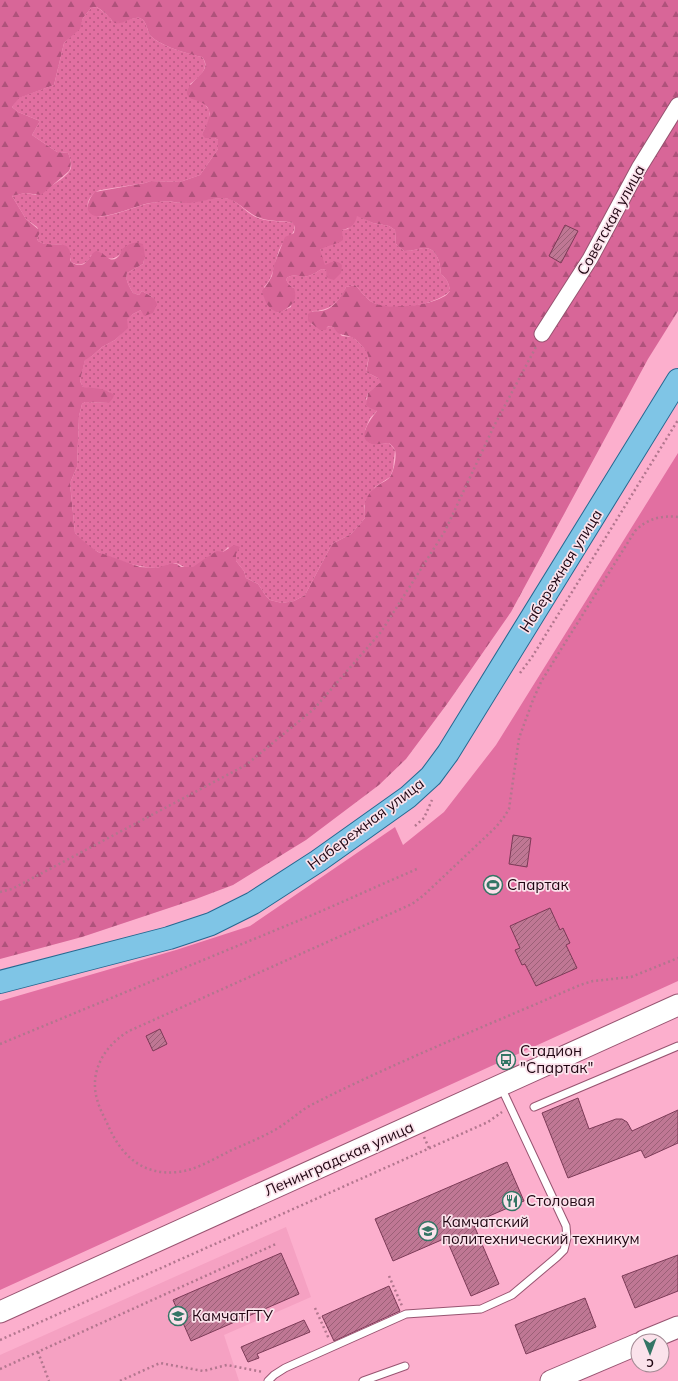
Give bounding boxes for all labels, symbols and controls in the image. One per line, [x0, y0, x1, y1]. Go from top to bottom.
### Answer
street label: Советская улица [572, 161, 649, 278]
street label: Набережная улица [515, 506, 606, 636]
street label: Набережная улица [304, 774, 428, 874]
sports icon: Спартак [482, 874, 504, 896]
place label: Спартак [507, 875, 569, 894]
place label: Стадион "Спартак" [520, 1041, 593, 1077]
bus stop icon: Стадион "Спартак" [495, 1049, 517, 1071]
street label: Ленинградская улица [261, 1117, 416, 1200]
restaurant icon: Столовая [501, 1190, 523, 1212]
place label: Столовая [526, 1191, 595, 1210]
place label: Камчатский политехнический техникум [442, 1212, 640, 1248]
school or university icon: Камчатский политехнический техникум [417, 1220, 439, 1242]
school or university icon: КамчатГТУ [167, 1305, 189, 1327]
place label: КамчатГТУ [192, 1306, 273, 1325]
north arrow [630, 1333, 670, 1373]
text: С [646, 1356, 654, 1370]

